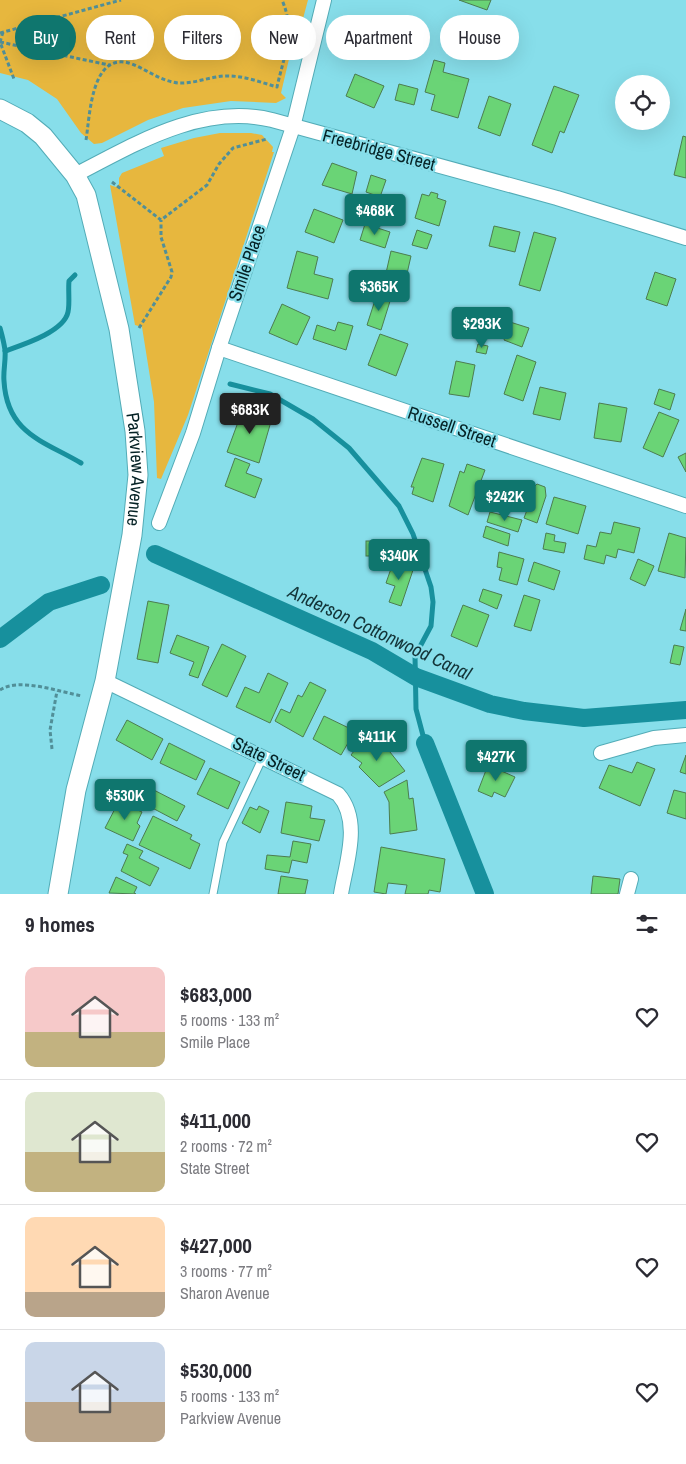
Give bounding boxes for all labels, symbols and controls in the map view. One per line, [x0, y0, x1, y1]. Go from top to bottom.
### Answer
chip: Buy [15, 15, 76, 60]
chip: Rent [86, 15, 154, 60]
chip: Filters [164, 15, 241, 60]
chip: New [251, 15, 316, 60]
chip: Apartment [326, 15, 430, 60]
chip: House [440, 15, 519, 60]
map controls [615, 75, 670, 130]
button: locate [615, 75, 670, 130]
street label: Freebridge Street [320, 122, 438, 177]
pin: $468K [340, 194, 410, 236]
text: $468K [356, 199, 394, 221]
street label: Smile Place [222, 222, 271, 304]
pin: $365K [344, 270, 414, 312]
text: $365K [360, 275, 398, 297]
pin: $293K [447, 306, 517, 349]
text: $293K [463, 312, 501, 334]
pin: $683K [215, 392, 285, 435]
text: $683K [231, 398, 269, 420]
street label: Russell Street [405, 400, 500, 453]
street label: Parkview Avenue [120, 411, 151, 527]
pin: $242K [470, 480, 540, 522]
text: $242K [486, 485, 524, 507]
pin: $340K [364, 538, 434, 581]
text: $340K [380, 544, 418, 566]
water label: Anderson Cottonwood Canal [283, 578, 476, 686]
pin: $411K [342, 720, 412, 762]
text: $411K [358, 725, 396, 747]
street label: State Street [229, 730, 310, 787]
pin: $427K [461, 740, 531, 782]
text: $427K [477, 745, 515, 767]
pin: $530K [90, 778, 160, 821]
text: $530K [106, 784, 144, 806]
text: 9 homes [25, 910, 95, 939]
icon: filters [633, 910, 661, 938]
text: $683,000 [180, 980, 252, 1009]
icon: home [65, 987, 125, 1047]
icon: heart [633, 1003, 661, 1031]
text: 5 rooms · 133 m² [180, 1009, 279, 1031]
text: Smile Place [180, 1031, 250, 1053]
text: $411,000 [180, 1106, 251, 1135]
icon: home [65, 1112, 125, 1172]
icon: heart [633, 1128, 661, 1156]
text: 2 rooms · 72 m² [180, 1135, 272, 1157]
text: State Street [180, 1157, 249, 1179]
text: $427,000 [180, 1231, 252, 1260]
icon: home [65, 1237, 125, 1297]
icon: heart [633, 1253, 661, 1281]
text: 3 rooms · 77 m² [180, 1260, 272, 1282]
text: Sharon Avenue [180, 1282, 270, 1304]
text: $530,000 [180, 1356, 252, 1385]
icon: home [65, 1362, 125, 1422]
icon: heart [633, 1378, 661, 1406]
text: 5 rooms · 133 m² [180, 1385, 279, 1407]
text: Parkview Avenue [180, 1407, 281, 1429]

